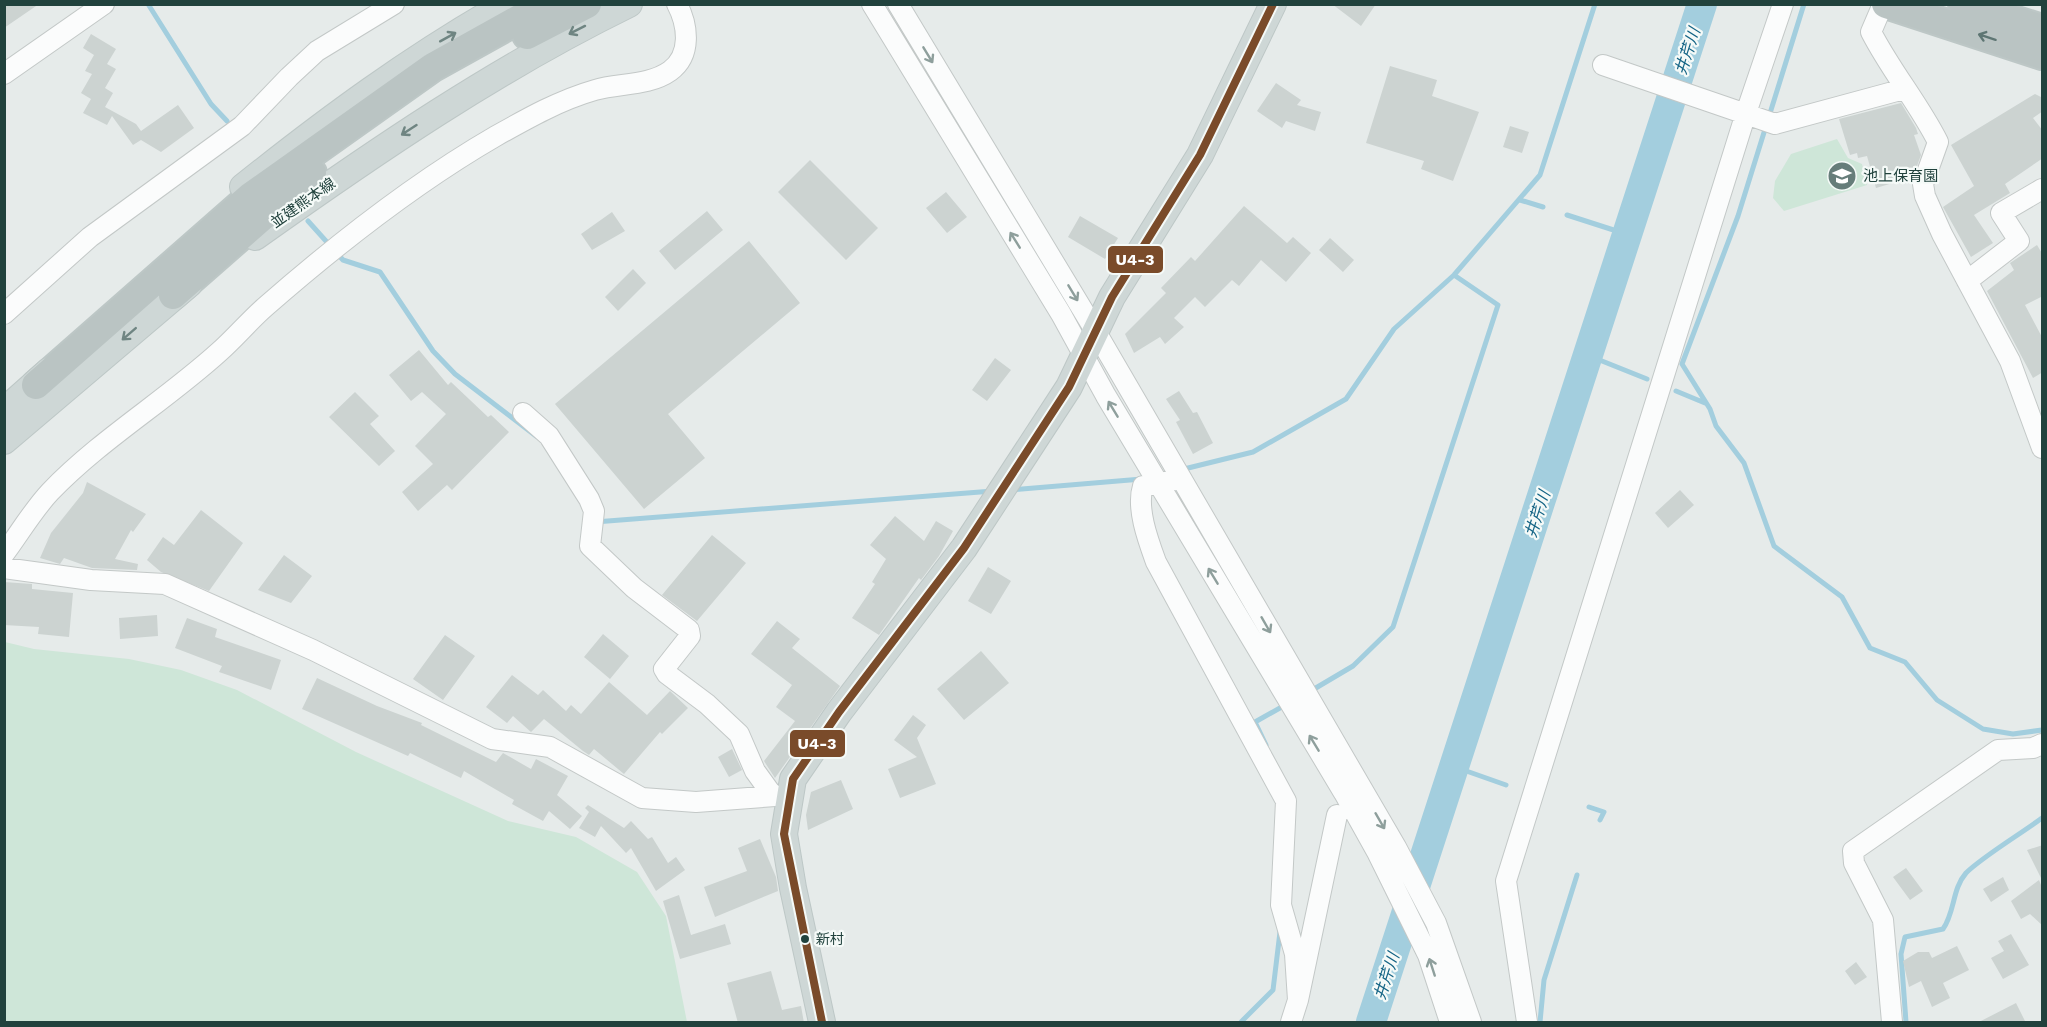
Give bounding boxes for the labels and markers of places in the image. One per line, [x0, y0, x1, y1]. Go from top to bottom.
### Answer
school or university icon: 池上保育園 [1826, 160, 1858, 192]
place label: 池上保育園 [1863, 167, 1938, 185]
place label: 新村 [816, 931, 844, 947]
marker: 新村 [799, 933, 811, 945]

